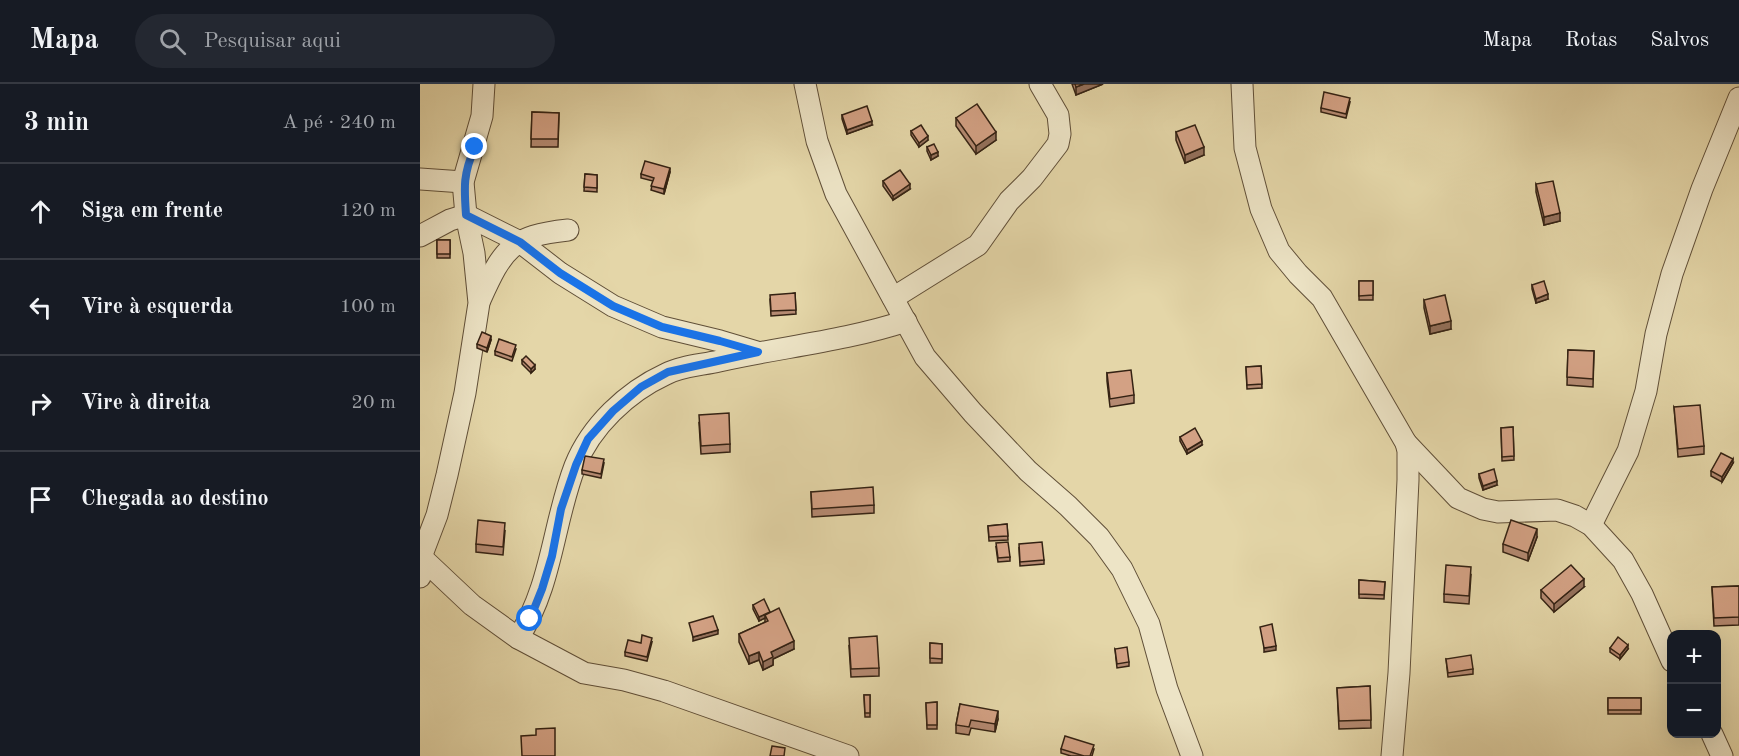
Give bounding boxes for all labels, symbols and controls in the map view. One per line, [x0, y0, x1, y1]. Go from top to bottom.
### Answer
search box [135, 14, 555, 68]
icon: search [156, 25, 189, 58]
text: Mapa [30, 27, 99, 55]
text: Pesquisar aqui [204, 30, 341, 52]
text: Mapa [1483, 30, 1532, 51]
text: Rotas [1565, 30, 1617, 51]
text: Salvos [1650, 30, 1709, 51]
text: 3 min [24, 110, 89, 136]
text: A pé · 240 m [282, 113, 396, 133]
route end [461, 133, 487, 159]
icon: ahead [24, 195, 57, 228]
text: Siga em frente [81, 200, 223, 222]
text: 120 m [340, 201, 396, 221]
icon: left [24, 291, 57, 324]
text: Vire à esquerda [81, 296, 233, 318]
text: 100 m [340, 297, 396, 317]
icon: right [24, 387, 57, 420]
text: Vire à direita [81, 392, 211, 414]
text: 20 m [351, 393, 396, 413]
icon: arrive [24, 483, 57, 516]
text: Chegada ao destino [81, 488, 269, 510]
route start [516, 605, 542, 631]
map controls [1667, 630, 1721, 738]
button: + [1667, 630, 1721, 684]
button: − [1667, 684, 1721, 738]

